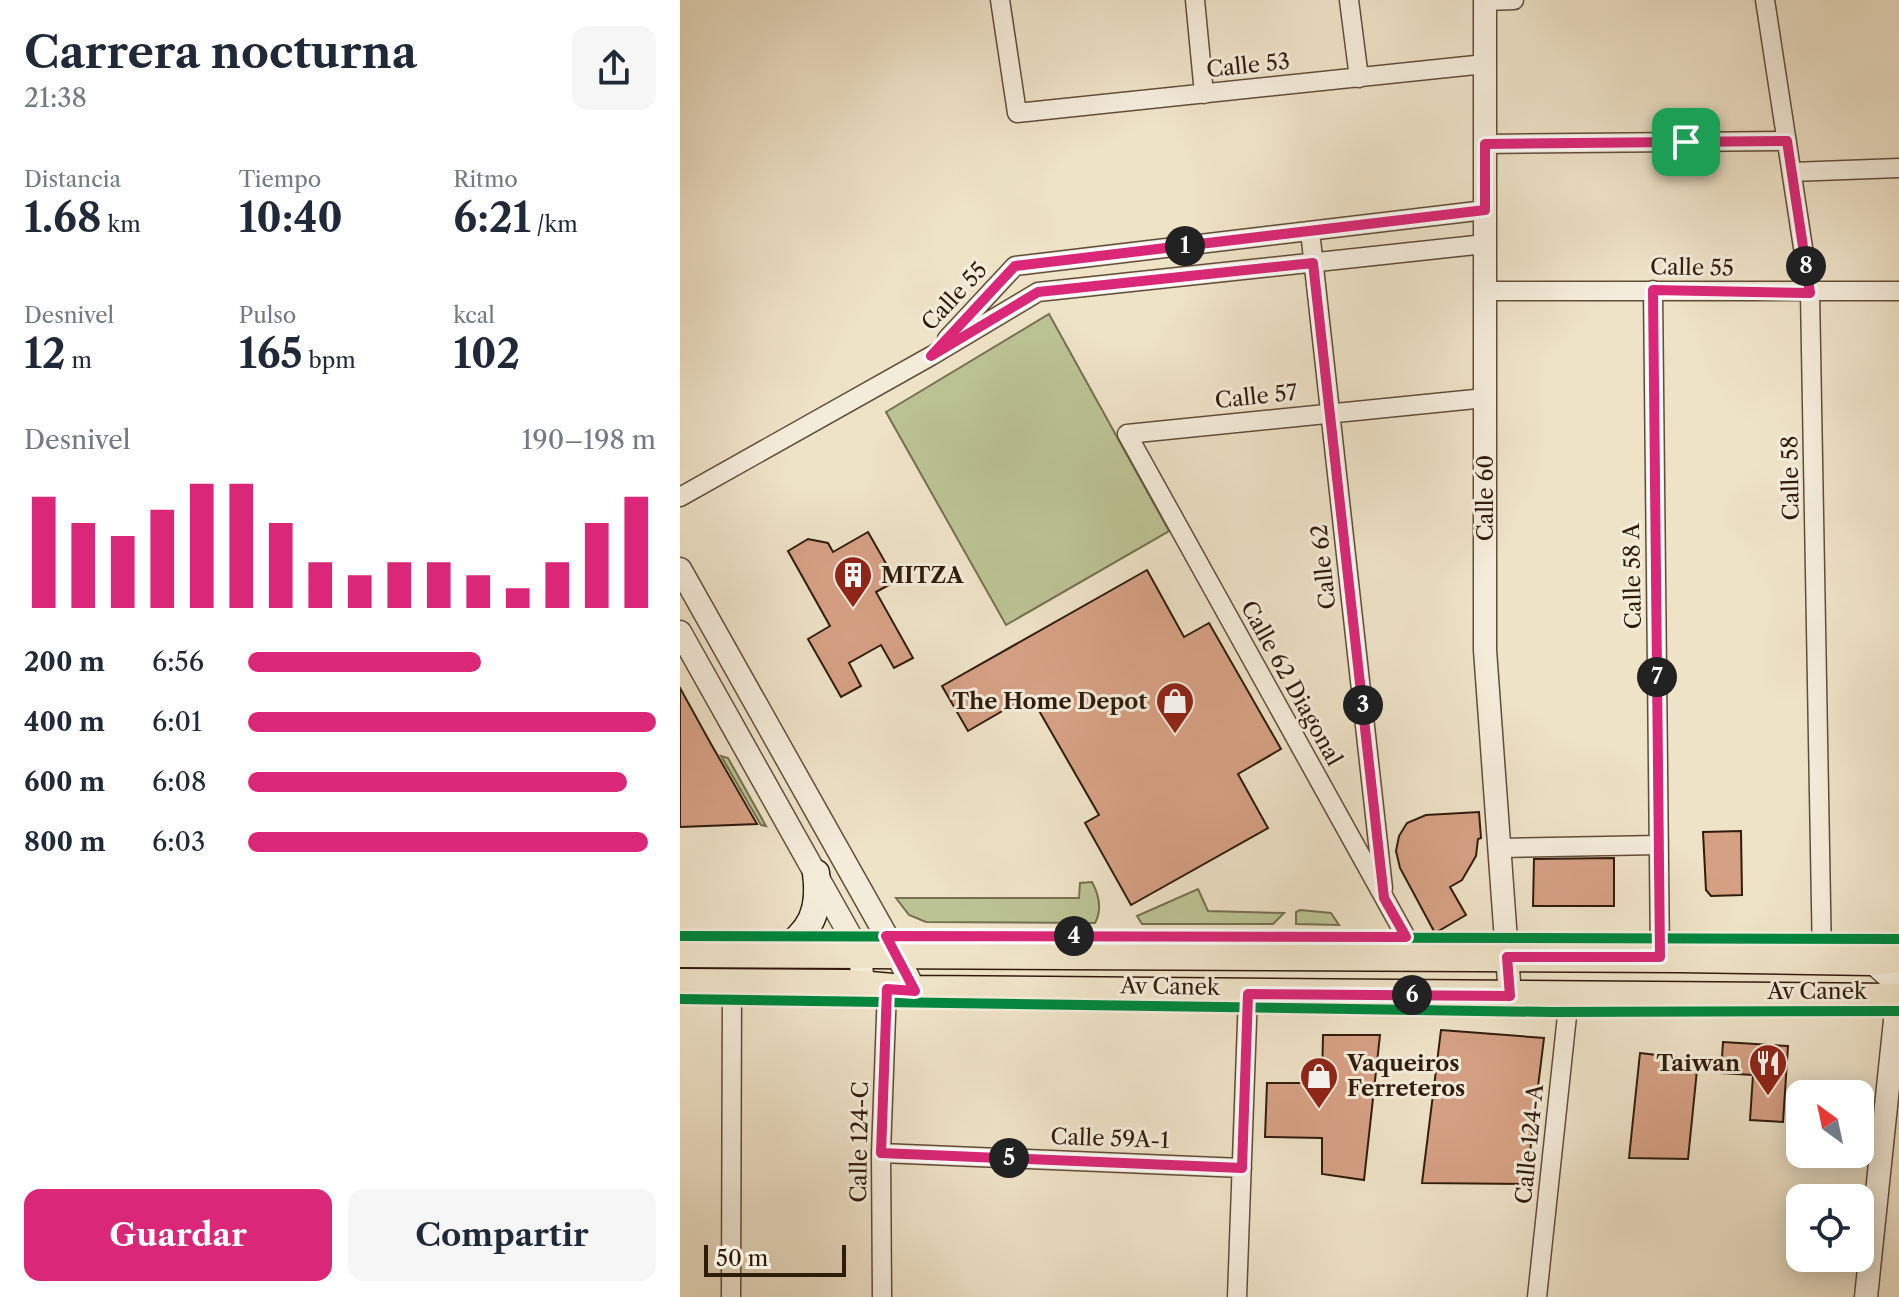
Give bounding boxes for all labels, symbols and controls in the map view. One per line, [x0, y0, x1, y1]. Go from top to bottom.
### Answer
text: Carrera nocturna [24, 25, 417, 79]
button: share [572, 26, 656, 110]
street label: Calle 53 [1205, 48, 1291, 83]
text: 21:38 [24, 82, 87, 114]
pin [1652, 108, 1720, 176]
icon: arrive [1664, 120, 1708, 164]
text: Distancia [24, 166, 121, 193]
text: Tiempo [239, 166, 321, 193]
text: Ritmo [453, 166, 518, 193]
text: 1.68 [24, 193, 102, 242]
text: 10:40 [239, 193, 343, 242]
text: 6:21 [453, 193, 531, 242]
text: km [102, 211, 141, 238]
text: /km [531, 211, 578, 238]
pin: 1 [1165, 226, 1205, 266]
text: 1 [1180, 232, 1190, 259]
pin: 8 [1786, 246, 1826, 286]
text: 8 [1799, 252, 1813, 279]
street label: Calle 55 [1650, 253, 1734, 282]
street label: Calle 55 [916, 257, 993, 336]
text: Desnivel [24, 302, 114, 329]
text: Pulso [239, 302, 296, 329]
text: kcal [453, 302, 495, 329]
text: 12 [24, 329, 66, 378]
text: 165 [239, 329, 303, 378]
text: 102 [453, 329, 520, 378]
text: m [66, 347, 92, 374]
text: bpm [303, 347, 356, 374]
street label: Calle 57 [1214, 379, 1299, 414]
text: Desnivel [24, 424, 131, 456]
text: 190–198 m [522, 424, 656, 456]
street label: Calle 58 [1776, 435, 1805, 521]
street label: Calle 60 [1472, 455, 1499, 541]
street label: Calle 58 A [1618, 522, 1647, 629]
street label: Calle 62 [1306, 523, 1341, 611]
building icon: MITZA [832, 554, 874, 609]
place label: MITZA [881, 562, 964, 589]
street label: Calle 62 Diagonal [1235, 596, 1348, 771]
text: 200 m [24, 646, 105, 678]
text: 6:56 [152, 646, 204, 678]
pin: 7 [1637, 657, 1677, 697]
text: 7 [1651, 663, 1663, 690]
shop icon: The Home Depot [1154, 680, 1196, 735]
pin: 3 [1343, 685, 1383, 725]
place label: The Home Depot [952, 688, 1147, 715]
text: 3 [1357, 691, 1369, 718]
text: 400 m [24, 706, 105, 738]
text: 6:01 [152, 706, 202, 738]
text: 600 m [24, 766, 105, 798]
text: 6:08 [152, 766, 206, 798]
text: 800 m [24, 826, 106, 858]
text: 6:03 [152, 826, 205, 858]
pin: 4 [1054, 916, 1094, 956]
text: 4 [1067, 922, 1081, 949]
street label: Av Canek [1119, 972, 1221, 1001]
pin: 6 [1392, 975, 1432, 1015]
street label: Av Canek [1766, 978, 1868, 1005]
text: 6 [1405, 981, 1419, 1008]
restaurant icon: Taiwan [1747, 1042, 1789, 1097]
place label: Vaqueiros Ferreteros [1346, 1050, 1465, 1102]
place label: Taiwan [1656, 1050, 1740, 1077]
shop icon: Vaqueiros Ferreteros [1298, 1055, 1340, 1110]
north arrow [1786, 1080, 1874, 1168]
map controls [1786, 1080, 1874, 1272]
street label: Calle 124-C [845, 1081, 874, 1203]
street label: Calle 124-A [1510, 1082, 1549, 1205]
street label: Calle 59A-1 [1050, 1123, 1170, 1154]
pin: 5 [989, 1138, 1029, 1178]
text: 5 [1003, 1144, 1015, 1171]
button: locate [1786, 1184, 1874, 1272]
button: Guardar [24, 1189, 332, 1281]
button: Compartir [348, 1189, 656, 1281]
scale bar [704, 1241, 846, 1277]
text: 50 m [716, 1245, 768, 1272]

